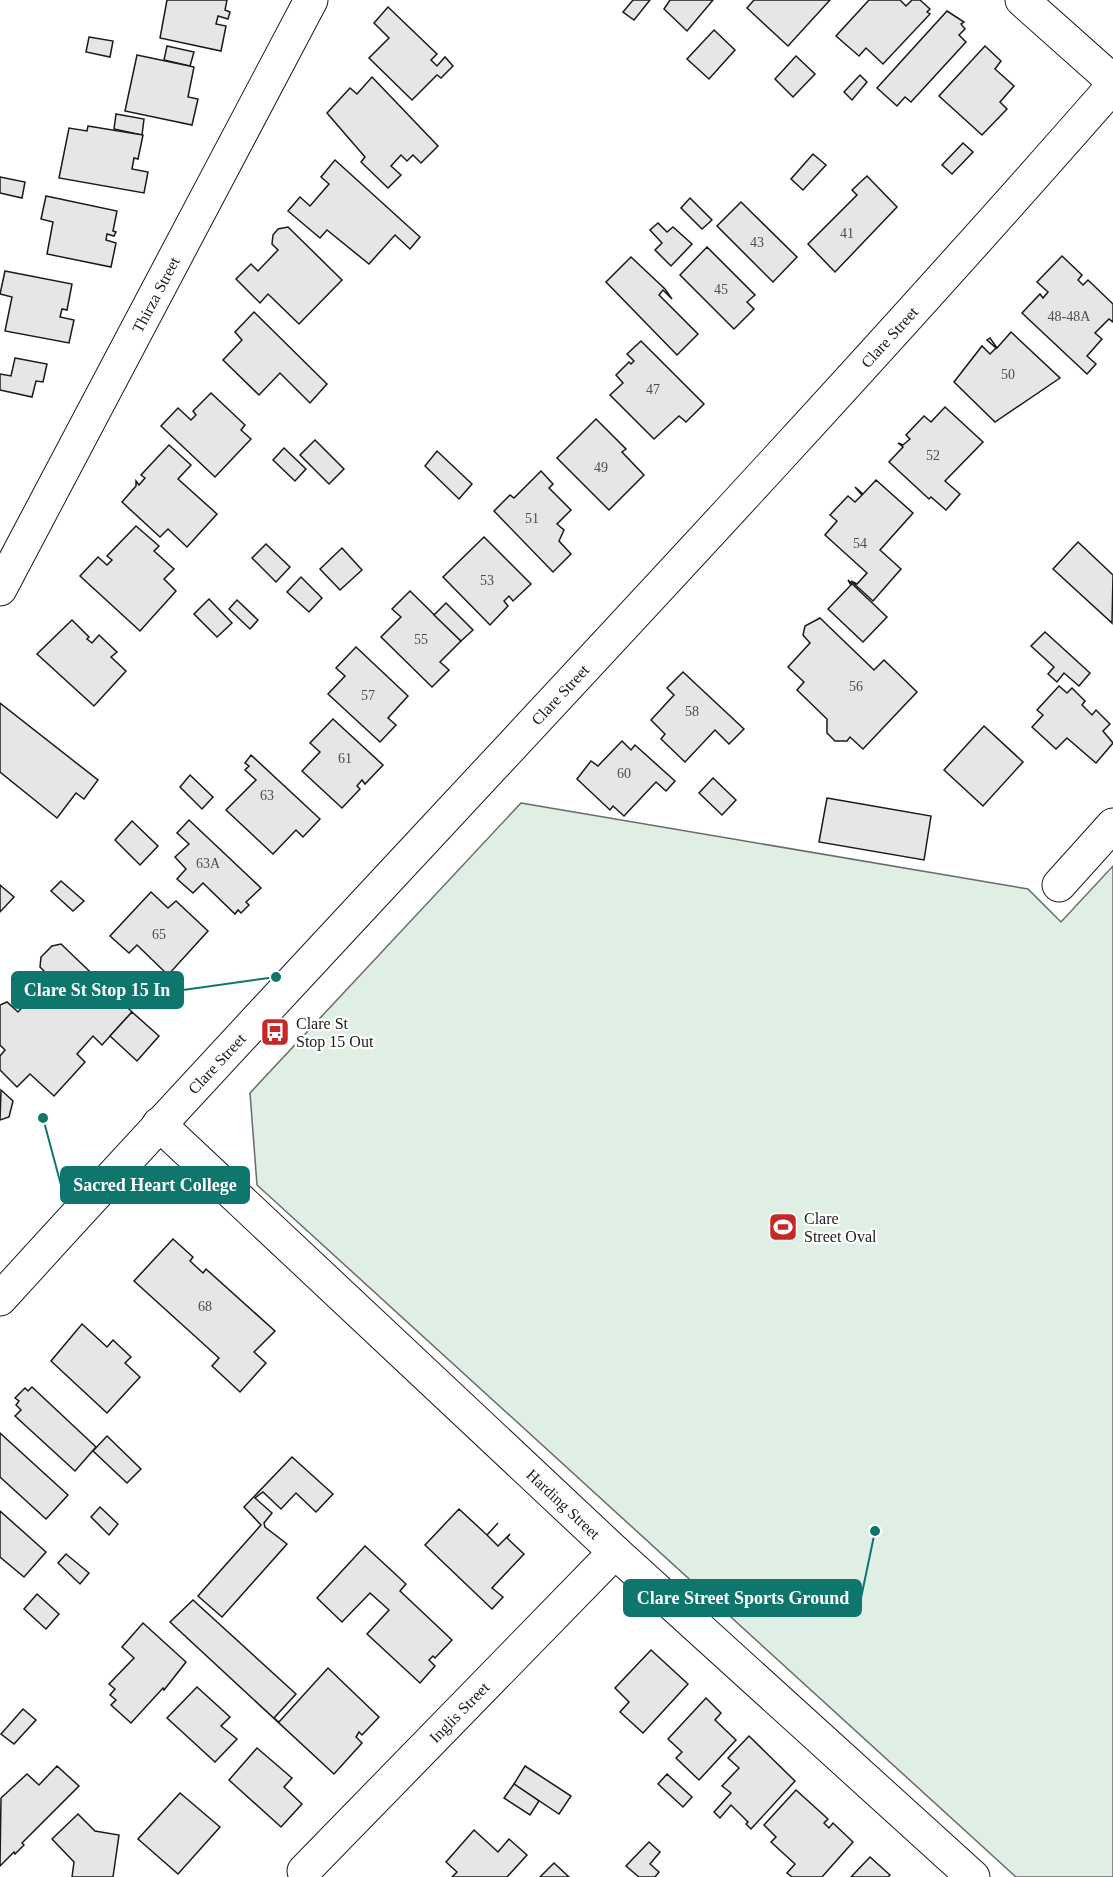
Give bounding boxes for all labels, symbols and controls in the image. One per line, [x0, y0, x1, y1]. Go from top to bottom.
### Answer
house number: 41 [840, 226, 854, 241]
house number: 43 [750, 235, 764, 250]
street label: Thirza Street [129, 254, 183, 335]
house number: 45 [714, 282, 728, 297]
street label: Clare Street [858, 303, 922, 371]
house number: 48-48A [1048, 309, 1091, 324]
house number: 50 [1001, 367, 1015, 382]
house number: 47 [646, 382, 660, 397]
house number: 52 [926, 448, 940, 463]
house number: 49 [594, 460, 608, 475]
house number: 51 [525, 511, 539, 526]
house number: 54 [853, 536, 867, 551]
house number: 53 [480, 573, 494, 588]
house number: 55 [414, 632, 428, 647]
street label: Clare Street [528, 661, 593, 728]
house number: 56 [849, 679, 863, 694]
house number: 57 [361, 688, 375, 703]
house number: 58 [685, 704, 699, 719]
house number: 61 [338, 751, 352, 766]
house number: 60 [617, 766, 631, 781]
house number: 63 [260, 788, 274, 803]
house number: 63A [196, 856, 221, 871]
house number: 65 [152, 927, 166, 942]
callout: Clare St Stop 15 In [12, 972, 183, 1008]
text: Clare St Stop 15 In [24, 980, 170, 1000]
place label: Clare St Stop 15 Out [296, 1015, 374, 1051]
bus stop icon: Clare St Stop 15 Out [259, 1016, 291, 1048]
street label: Clare Street [185, 1030, 249, 1097]
callout: Sacred Heart College [61, 1167, 249, 1203]
text: Sacred Heart College [73, 1175, 237, 1195]
place label: Clare Street Oval [804, 1210, 877, 1245]
sports icon: Clare Street Oval [767, 1211, 799, 1243]
house number: 68 [198, 1299, 212, 1314]
street label: Harding Street [523, 1466, 604, 1543]
callout: Clare Street Sports Ground [624, 1580, 861, 1616]
text: Clare Street Sports Ground [637, 1588, 849, 1608]
street label: Inglis Street [426, 1678, 493, 1746]

